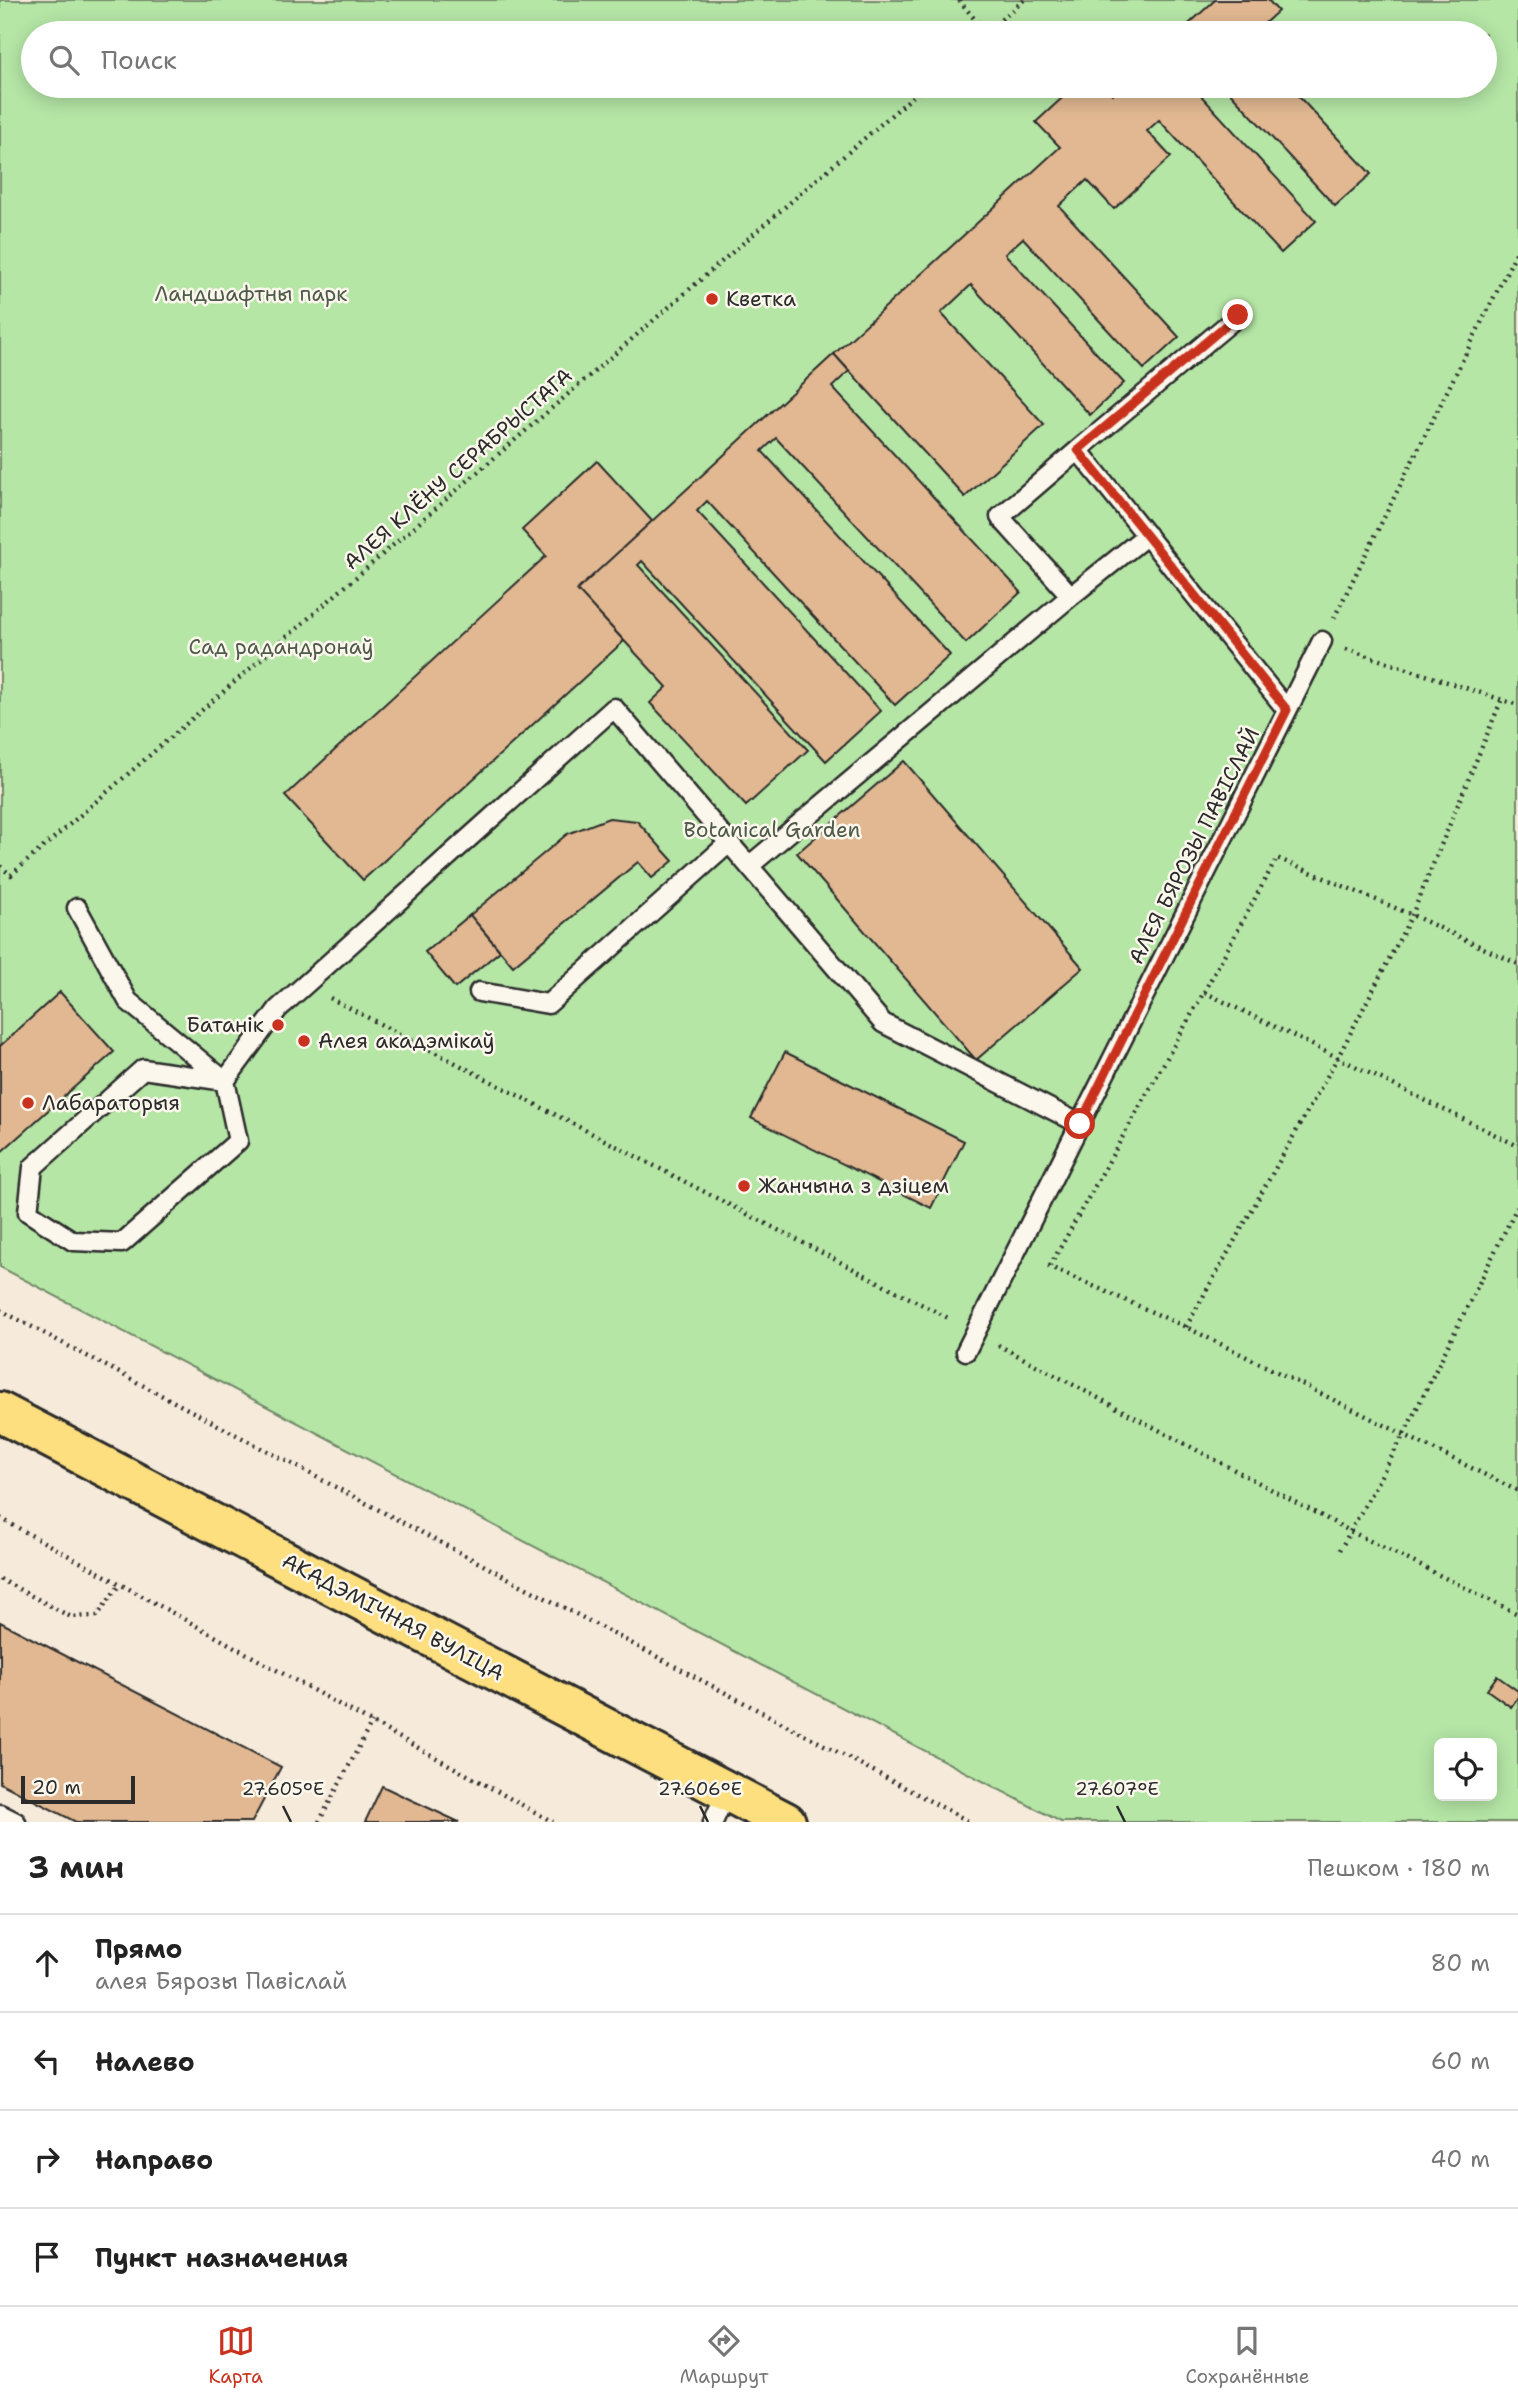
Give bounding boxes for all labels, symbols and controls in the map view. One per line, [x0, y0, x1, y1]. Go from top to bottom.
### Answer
search box [21, 21, 1497, 98]
icon: search [45, 41, 83, 79]
text: Поиск [101, 42, 177, 77]
park label: Ландшафтны парк [154, 280, 348, 308]
place label: Кветка [726, 285, 796, 313]
marker: Кветка [704, 291, 720, 307]
route end [1222, 299, 1253, 330]
street label: АЛЕЯ КЛЁНУ СЕРАБРЫСТАГА [338, 362, 578, 576]
park label: Сад радандронаў [188, 633, 374, 661]
street label: АЛЕЯ БЯРОЗЫ ПАВІСЛАЙ [1122, 723, 1266, 969]
park label: Botanical Garden [684, 816, 861, 844]
place label: Батанік [186, 1011, 264, 1039]
marker: Батанік [270, 1017, 286, 1033]
place label: Алея акадэмікаў [318, 1027, 495, 1055]
marker: Алея акадэмікаў [296, 1033, 312, 1049]
place label: Лабараторыя [42, 1089, 180, 1117]
marker: Лабараторыя [20, 1095, 36, 1111]
route start [1064, 1108, 1095, 1139]
place label: Жанчына з дзіцем [758, 1172, 949, 1200]
marker: Жанчына з дзіцем [736, 1178, 752, 1194]
street label: АКАДЭМІЧНАЯ ВУЛІЦА [277, 1547, 509, 1687]
map controls [1434, 1738, 1497, 1801]
button: locate [1434, 1738, 1497, 1801]
scale bar [21, 1773, 135, 1805]
text: 20 m [32, 1775, 81, 1800]
text: 27.605°E [242, 1777, 324, 1801]
text: 27.606°E [658, 1777, 742, 1801]
text: 27.607°E [1075, 1777, 1159, 1801]
text: 3 мин [28, 1847, 124, 1888]
text: Пешком · 180 m [1307, 1853, 1490, 1883]
text: Прямо [95, 1931, 183, 1966]
icon: ahead [28, 1944, 66, 1982]
text: 80 m [1431, 1948, 1490, 1978]
text: алея Бярозы Павіслай [95, 1966, 347, 1996]
icon: left [28, 2042, 66, 2080]
text: Налево [95, 2044, 195, 2079]
text: 60 m [1431, 2046, 1490, 2076]
icon: right [28, 2140, 66, 2178]
text: Направо [95, 2142, 213, 2177]
text: 40 m [1430, 2144, 1490, 2174]
icon: arrive [28, 2238, 66, 2276]
text: Пункт назначения [95, 2240, 348, 2275]
tab: Карта [208, 2322, 263, 2389]
tab: Маршрут [680, 2322, 768, 2389]
tab: Сохранённые [1185, 2322, 1310, 2389]

